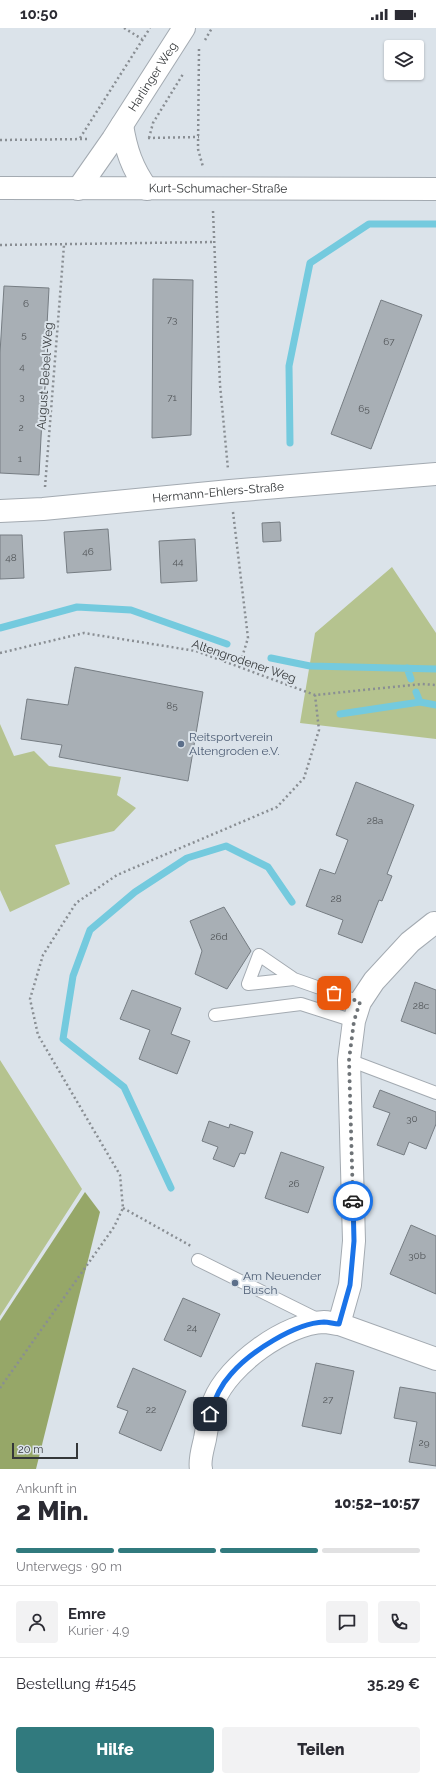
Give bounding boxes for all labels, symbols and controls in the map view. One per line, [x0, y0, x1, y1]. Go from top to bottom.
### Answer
text: 10:50 [20, 5, 58, 23]
street label: Harlinger Weg [125, 39, 180, 114]
map controls [384, 40, 424, 80]
button: layers [384, 40, 424, 80]
street label: Kurt-Schumacher-Straße [149, 181, 287, 196]
house number: 6 [23, 298, 29, 309]
house number: 73 [167, 314, 177, 325]
street label: August-Bebel-Weg [34, 322, 56, 430]
house number: 5 [21, 329, 27, 340]
house number: 67 [383, 336, 395, 347]
house number: 4 [19, 361, 25, 372]
house number: 3 [19, 391, 25, 402]
house number: 71 [167, 392, 178, 403]
house number: 65 [358, 403, 370, 414]
house number: 2 [18, 422, 24, 433]
house number: 1 [18, 453, 23, 464]
street label: Hermann-Ehlers-Straße [152, 480, 284, 505]
house number: 46 [82, 546, 94, 557]
house number: 48 [5, 552, 17, 563]
house number: 44 [173, 556, 184, 567]
street label: Altengrodener Weg [190, 637, 298, 685]
house number: 85 [166, 700, 178, 711]
place label: Reitsportverein Altengroden e.V. [189, 730, 279, 758]
marker: Reitsportverein Altengroden e.V. [176, 739, 186, 749]
house number: 28a [367, 815, 383, 826]
house number: 28 [330, 893, 342, 904]
house number: 26d [210, 931, 228, 942]
pin [317, 976, 351, 1010]
icon: bag [323, 982, 345, 1004]
house number: 28c [413, 1000, 430, 1011]
house number: 30 [406, 1113, 418, 1124]
house number: 26 [288, 1178, 300, 1189]
courier [333, 1181, 373, 1221]
icon: car [342, 1190, 364, 1212]
house number: 30b [408, 1250, 426, 1261]
place label: Am Neuender Busch [243, 1269, 322, 1297]
marker: Am Neuender Busch [230, 1278, 240, 1288]
house number: 24 [187, 1322, 198, 1333]
house number: 27 [323, 1394, 334, 1405]
pin [193, 1397, 227, 1431]
icon: home [199, 1403, 221, 1425]
house number: 22 [146, 1404, 156, 1415]
house number: 29 [418, 1437, 430, 1448]
scale bar [12, 1441, 78, 1460]
text: 20 m [18, 1443, 43, 1456]
text: Ankunft in [16, 1481, 77, 1496]
text: 10:52–10:57 [335, 1494, 420, 1512]
text: 2 Min. [16, 1496, 89, 1526]
text: Unterwegs · 90 m [16, 1559, 122, 1574]
button: person [16, 1601, 58, 1643]
button: chat [326, 1601, 368, 1643]
button: phone [378, 1601, 420, 1643]
text: Emre [68, 1605, 106, 1623]
text: Kurier · 4.9 [68, 1623, 129, 1638]
text: Bestellung #1545 [16, 1675, 136, 1693]
text: 35.29 € [367, 1675, 420, 1693]
button: Hilfe [16, 1727, 214, 1773]
button: Teilen [222, 1727, 420, 1773]

